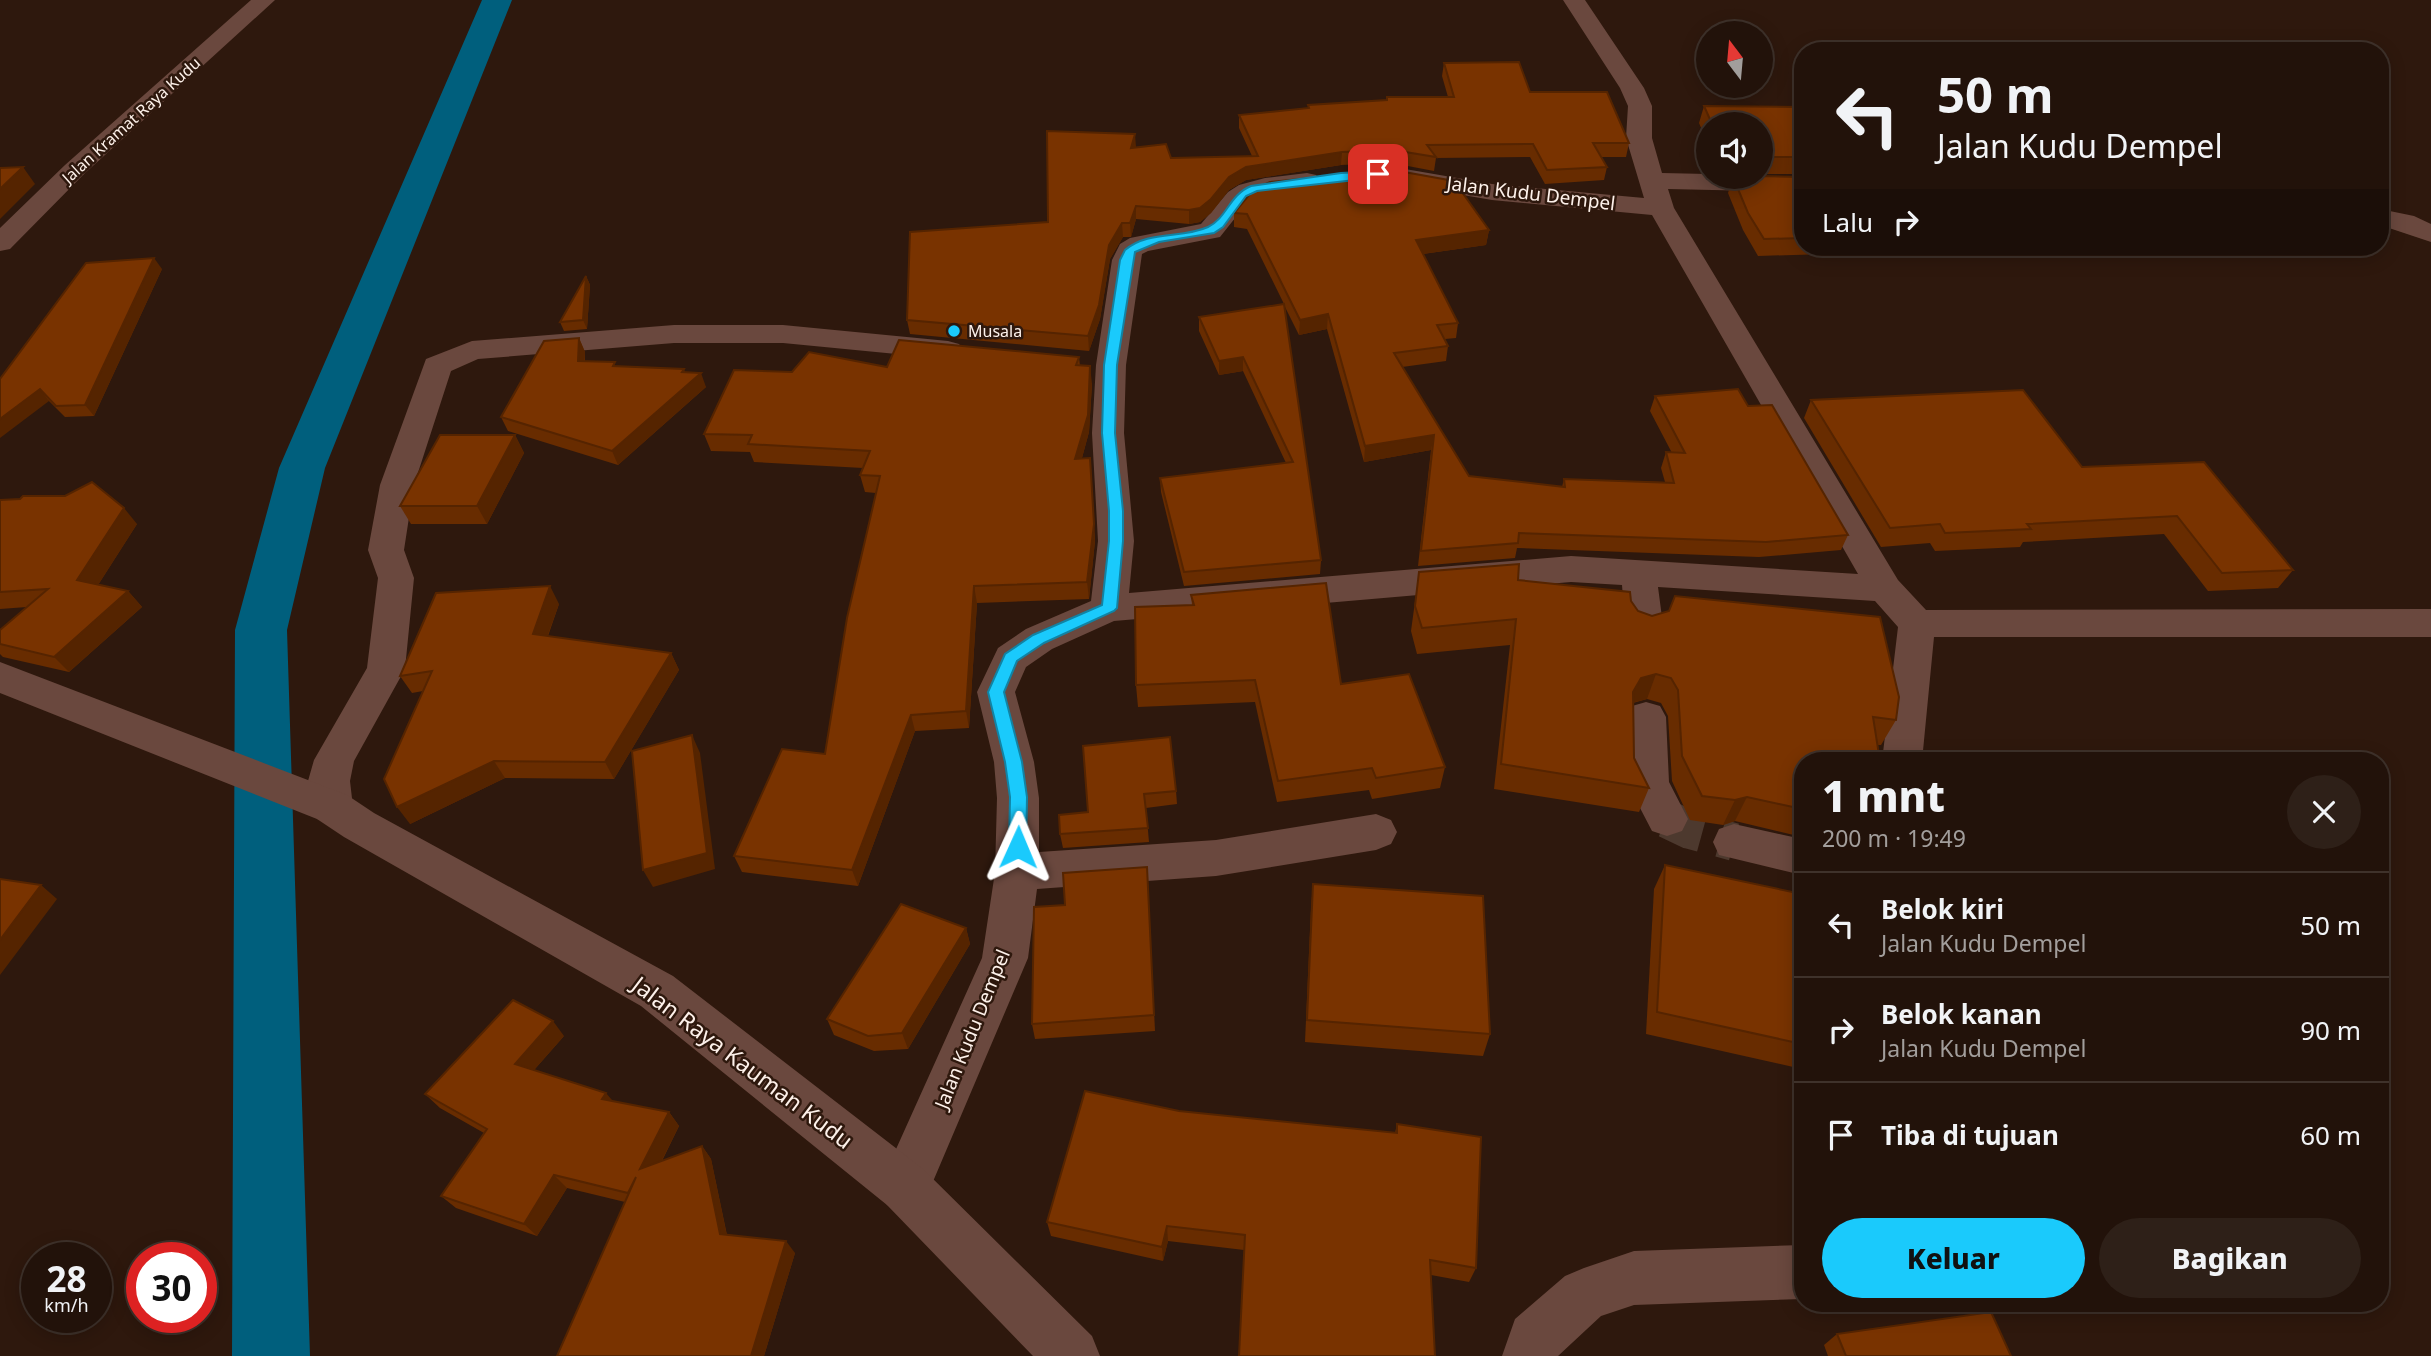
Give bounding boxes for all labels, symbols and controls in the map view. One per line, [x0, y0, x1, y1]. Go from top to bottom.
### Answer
north arrow [1696, 21, 1773, 98]
map controls [1696, 21, 1773, 189]
street label: Jalan Kramat Raya Kudu [56, 52, 205, 189]
text: 50 m [1937, 61, 2054, 127]
icon: left [1822, 70, 1913, 161]
button: sound [1696, 112, 1773, 189]
text: Jalan Kudu Dempel [1937, 124, 2223, 167]
pin [1348, 144, 1408, 204]
icon: arrive [1359, 155, 1397, 193]
street label: Jalan Kudu Dempel [1443, 170, 1617, 216]
icon: right [1887, 203, 1925, 241]
text: Lalu [1822, 204, 1873, 240]
place label: Musala [968, 320, 1022, 342]
marker: Musala [946, 323, 962, 339]
text: 1 mnt [1822, 767, 1945, 824]
button: close [2287, 775, 2361, 849]
position arrow [981, 810, 1055, 884]
text: 200 m · 19:49 [1822, 822, 1966, 854]
text: Belok kiri [1881, 891, 2004, 927]
icon: left [1822, 906, 1860, 944]
text: 50 m [2300, 907, 2361, 943]
text: Jalan Kudu Dempel [1881, 927, 2086, 959]
street label: Jalan Kudu Dempel [927, 945, 1016, 1114]
street label: Jalan Raya Kauman Kudu [624, 967, 860, 1156]
text: Belok kanan [1881, 996, 2042, 1032]
icon: right [1822, 1011, 1860, 1049]
text: 90 m [2300, 1012, 2361, 1048]
text: Jalan Kudu Dempel [1881, 1032, 2086, 1064]
icon: arrive [1822, 1116, 1860, 1154]
text: Tiba di tujuan [1881, 1117, 2059, 1153]
text: 60 m [2300, 1117, 2361, 1153]
button: Keluar [1822, 1218, 2085, 1298]
button: Bagikan [2099, 1218, 2361, 1298]
speed limit sign: 30 [126, 1242, 217, 1333]
text: 28 [46, 1255, 87, 1302]
text: km/h [44, 1293, 89, 1317]

